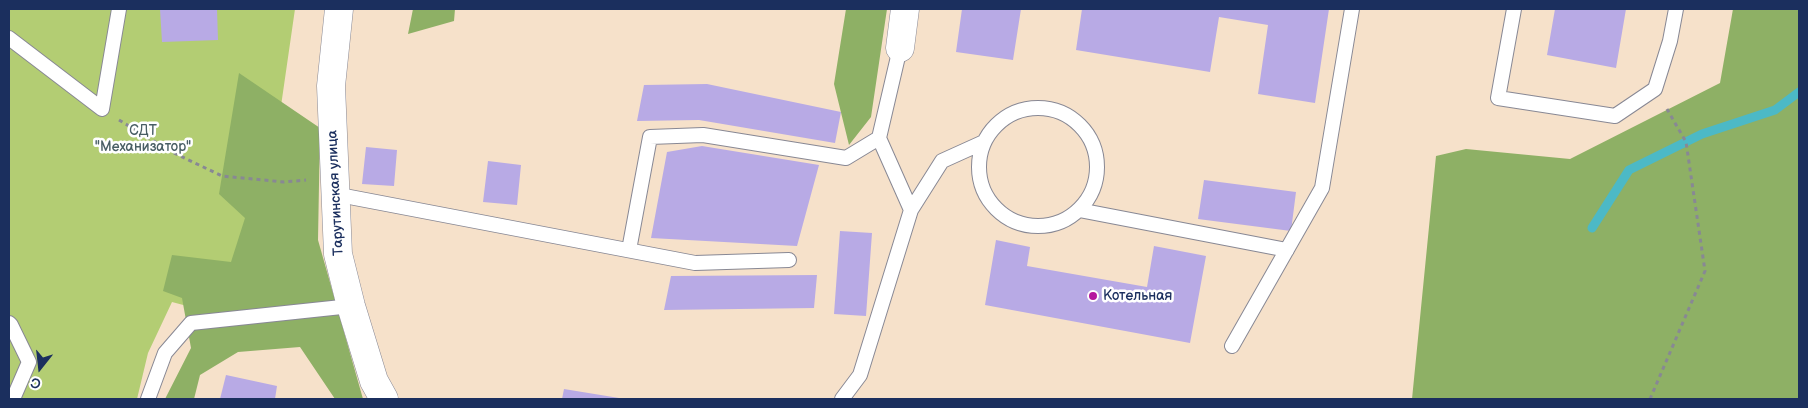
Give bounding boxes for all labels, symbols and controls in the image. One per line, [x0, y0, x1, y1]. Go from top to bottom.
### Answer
park label: СДТ "Механизатор" [95, 123, 191, 156]
street label: Тарутинская улица [324, 130, 348, 256]
place label: Котельная [1103, 288, 1172, 304]
marker: Котельная [1087, 290, 1099, 302]
north arrow [15, 343, 65, 393]
text: С [29, 373, 43, 392]

